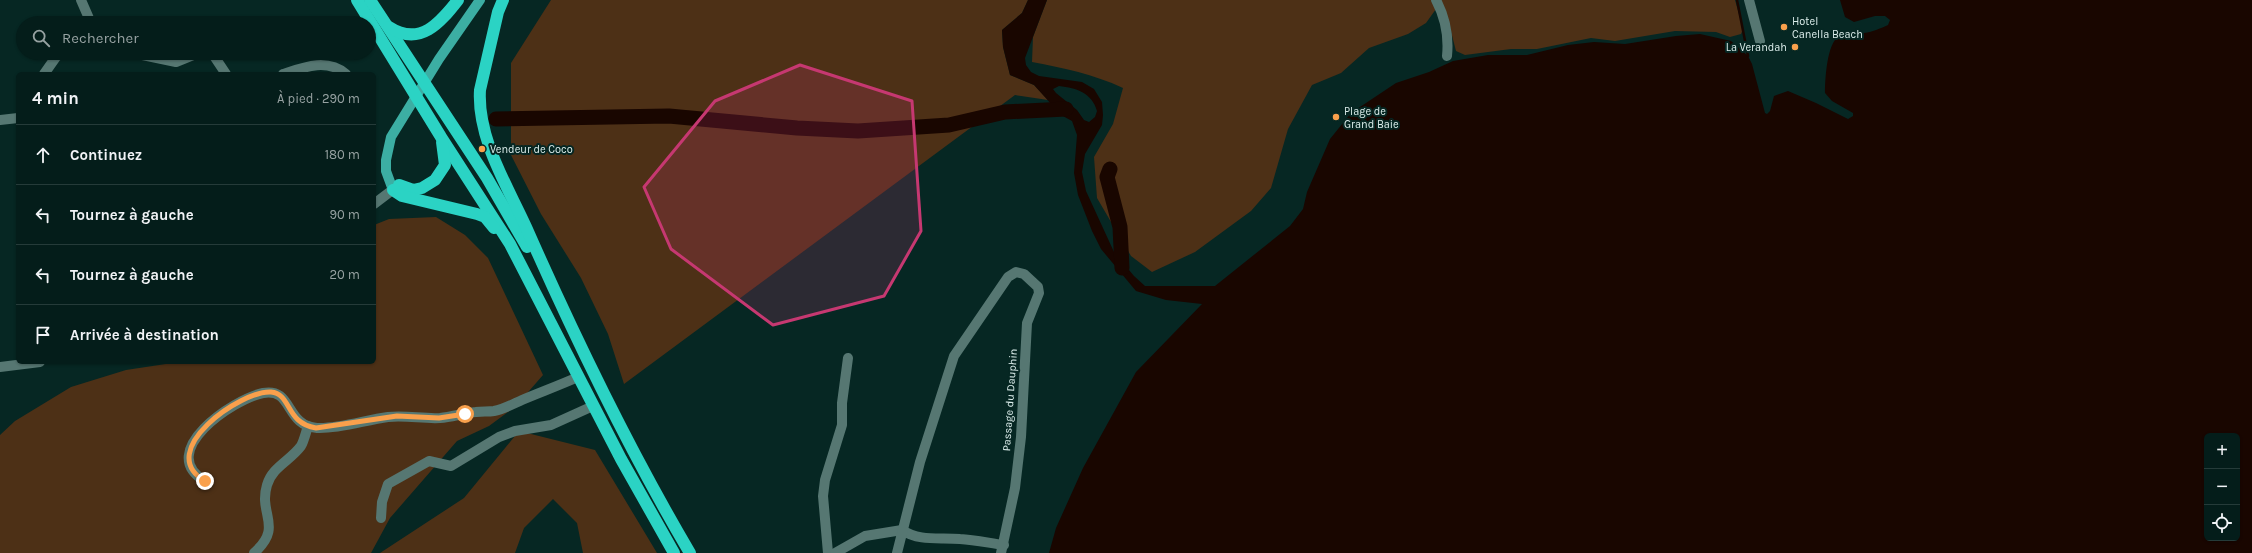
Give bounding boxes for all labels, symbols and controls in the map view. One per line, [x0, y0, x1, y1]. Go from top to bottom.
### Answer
place label: Hotel Canella Beach [1792, 15, 1863, 41]
search box [16, 16, 376, 60]
marker: Hotel Canella Beach [1779, 22, 1789, 32]
icon: search [30, 27, 52, 49]
text: Rechercher [62, 29, 139, 47]
place label: La Verandah [1726, 41, 1787, 54]
marker: La Verandah [1790, 42, 1800, 52]
text: 4 min [32, 88, 79, 108]
text: À pied · 290 m [277, 91, 360, 106]
place label: Plage de Grand Baie [1344, 105, 1399, 131]
marker: Plage de Grand Baie [1331, 112, 1341, 122]
place label: Vendeur de Coco [490, 143, 573, 156]
icon: ahead [32, 144, 54, 166]
marker: Vendeur de Coco [477, 144, 487, 154]
text: Continuez [70, 146, 142, 164]
text: 180 m [325, 147, 360, 162]
icon: left [32, 204, 54, 226]
text: Tournez à gauche [70, 206, 194, 224]
text: 90 m [329, 207, 360, 222]
icon: left [32, 264, 54, 286]
text: Tournez à gauche [70, 266, 194, 284]
text: 20 m [330, 267, 360, 282]
icon: arrive [32, 324, 54, 346]
text: Arrivée à destination [70, 326, 219, 344]
street label: Passage du Dauphin [1000, 348, 1020, 452]
route start [456, 405, 474, 423]
map controls [2204, 433, 2240, 541]
button: + [2204, 433, 2240, 469]
button: − [2204, 469, 2240, 505]
route end [196, 472, 214, 490]
button: locate [2204, 505, 2240, 541]

